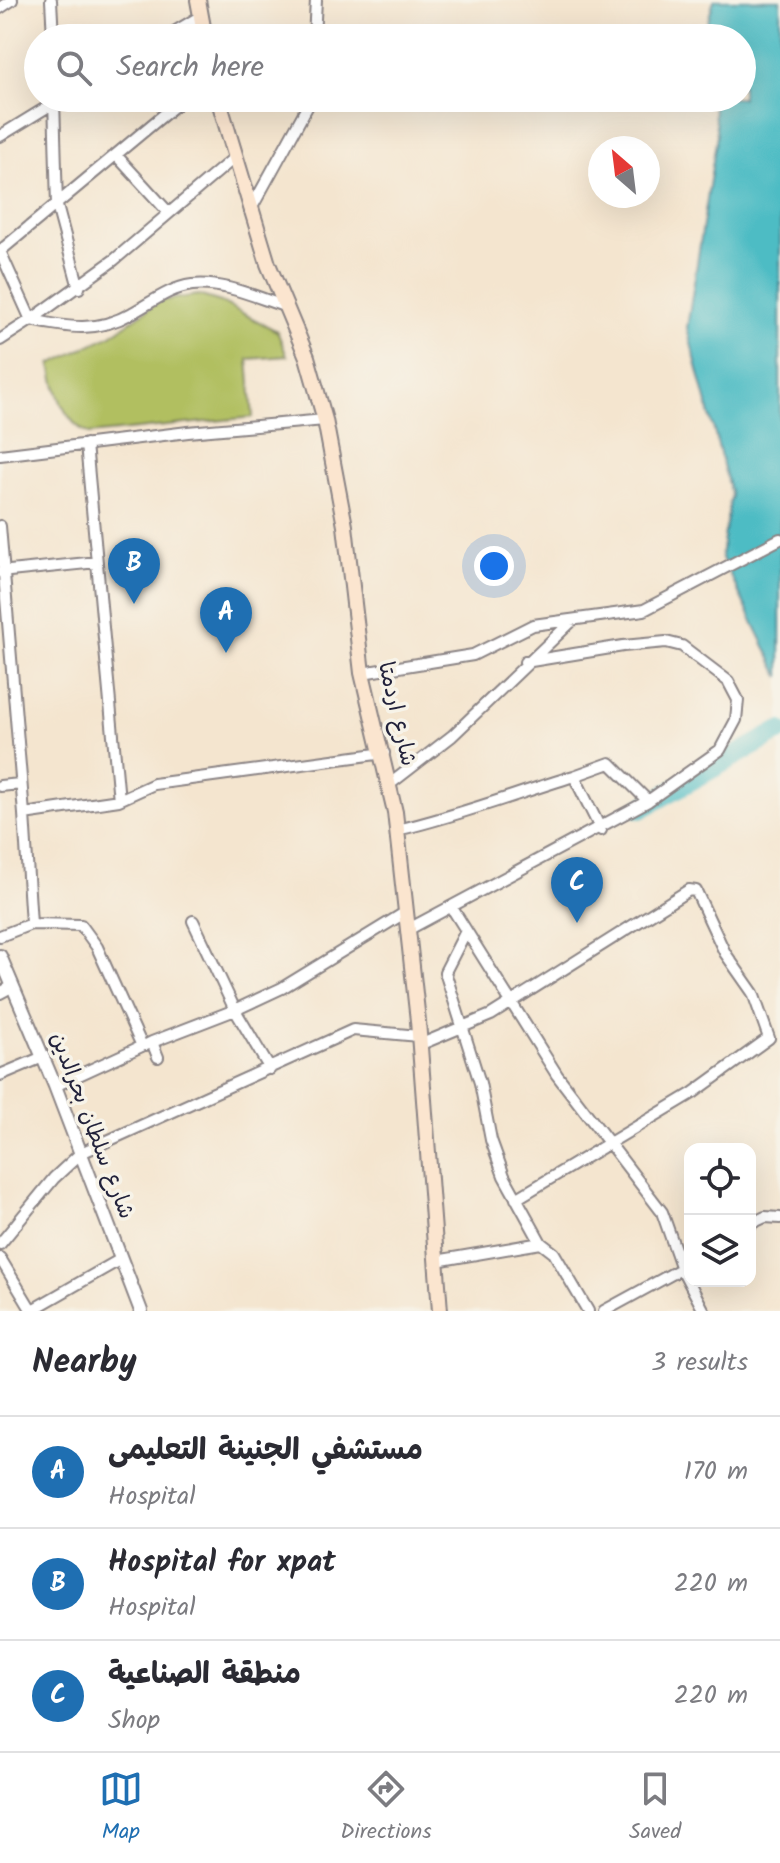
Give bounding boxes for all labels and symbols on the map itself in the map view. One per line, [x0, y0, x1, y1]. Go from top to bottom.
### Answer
north arrow [588, 136, 660, 208]
pin: B [108, 538, 160, 604]
your location [474, 546, 514, 586]
pin: A [200, 587, 252, 653]
street label: شارع اردمتا [367, 658, 425, 770]
pin: C [551, 857, 603, 923]
street label: شارع سلطان بحرالدين [39, 1027, 143, 1225]

